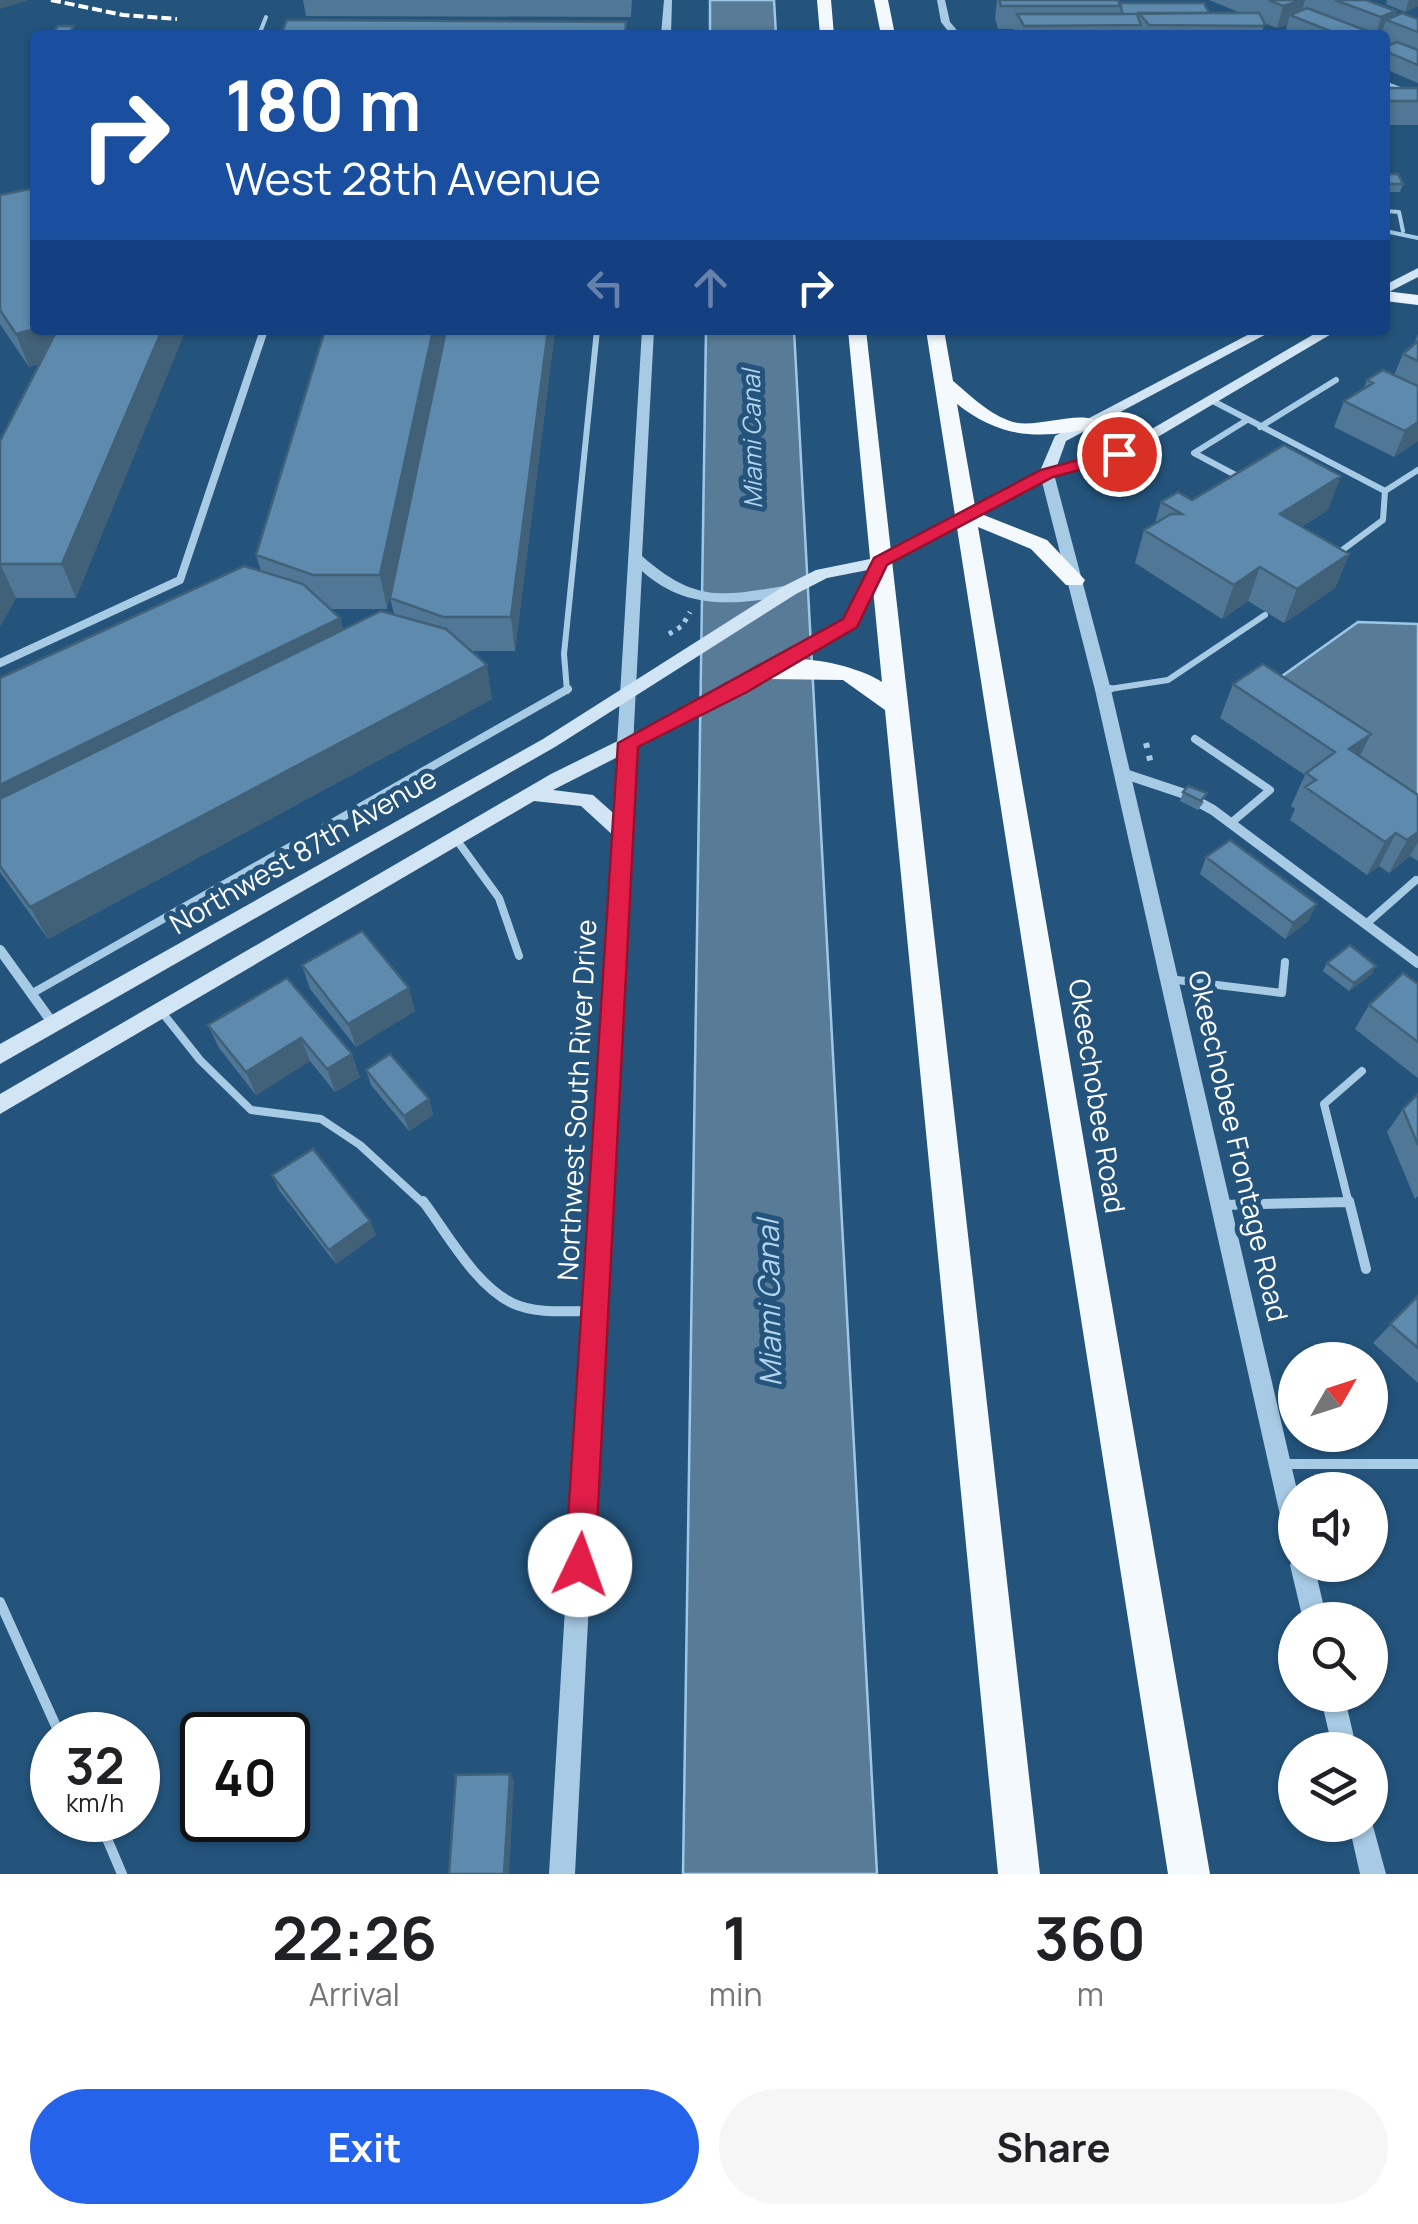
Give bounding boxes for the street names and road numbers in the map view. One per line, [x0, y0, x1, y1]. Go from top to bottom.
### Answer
street label: Northwest 87th Avenue [162, 758, 443, 942]
street label: Northwest South River Drive [548, 918, 604, 1282]
street label: Okeechobee Frontage Road [1180, 967, 1298, 1325]
street label: Okeechobee Road [1061, 976, 1135, 1216]

